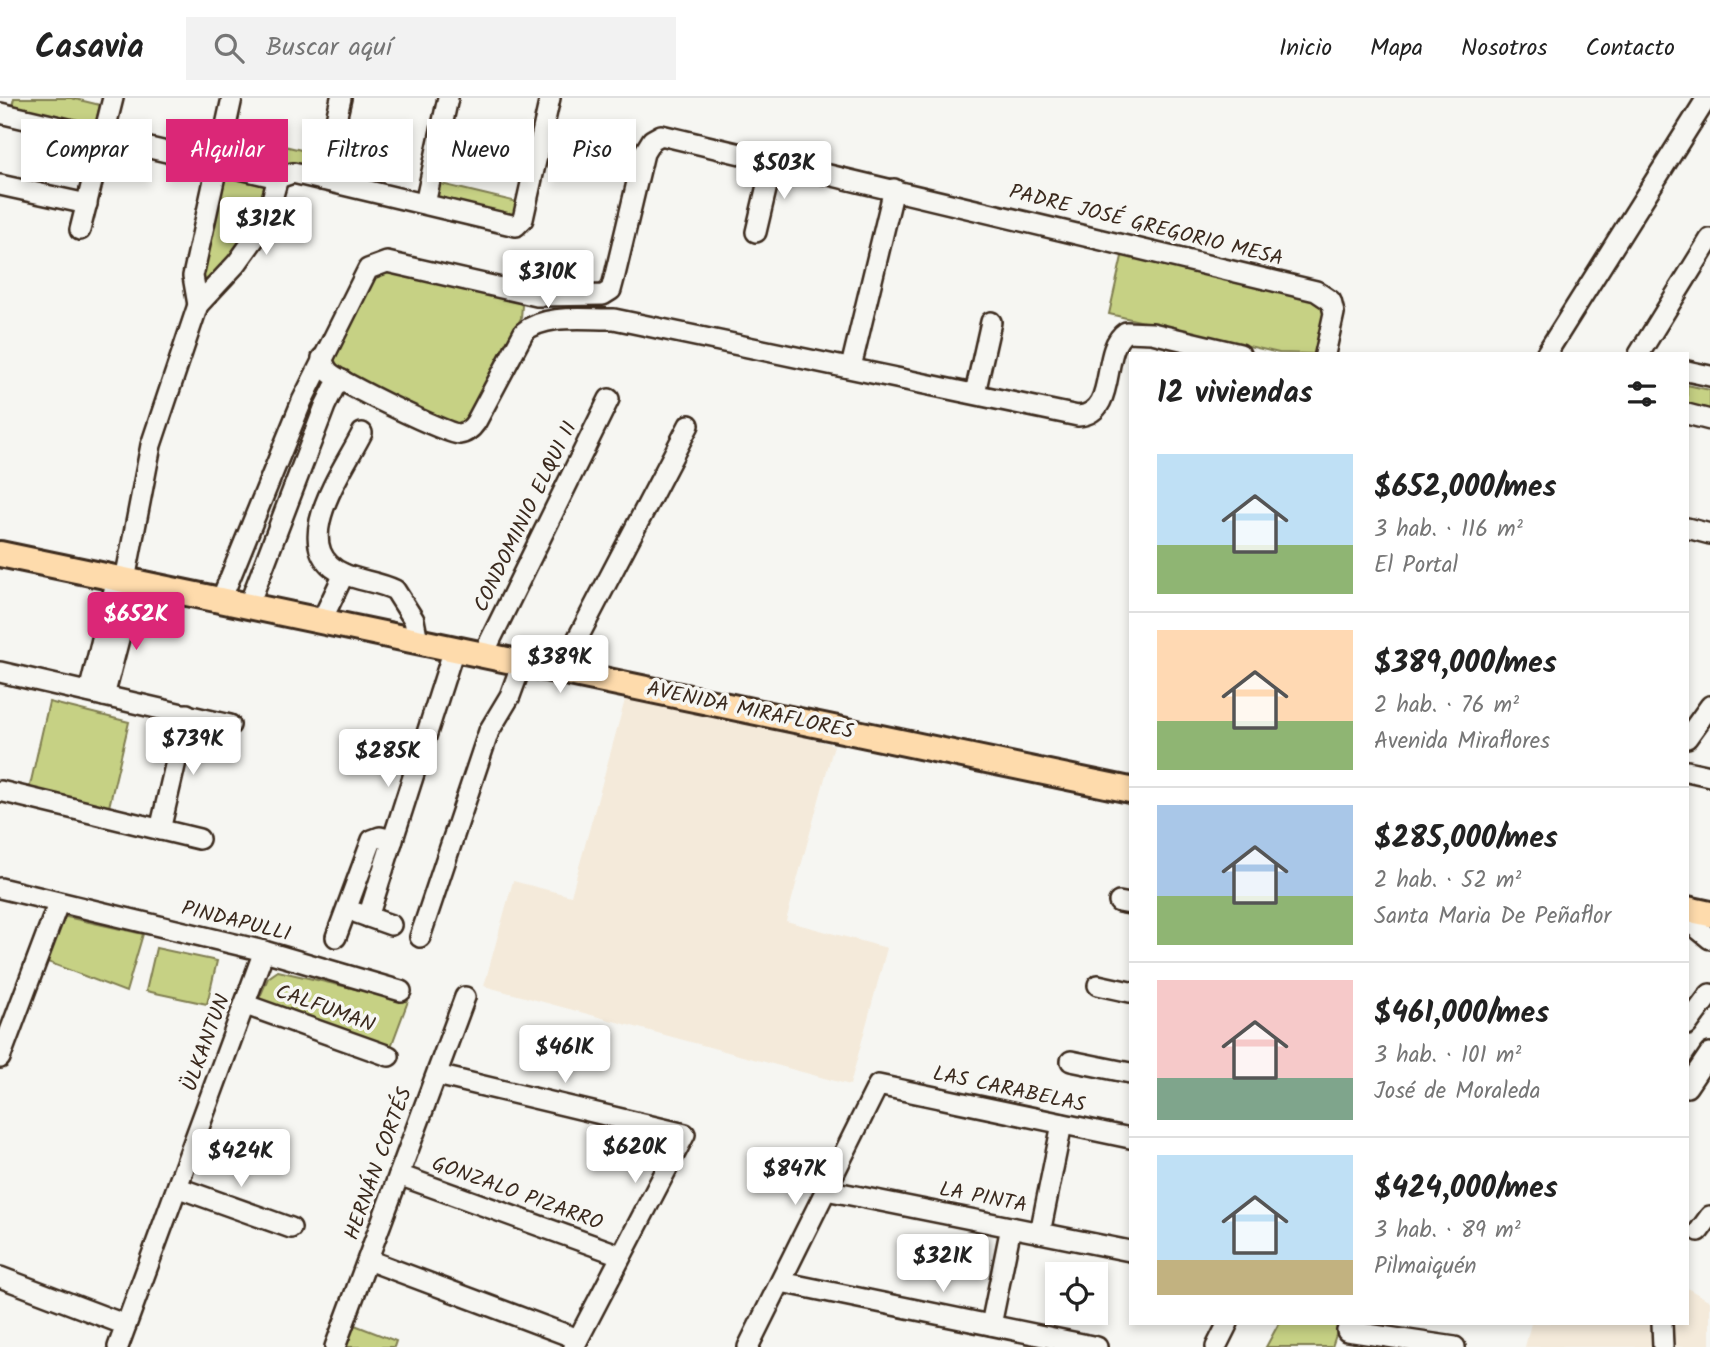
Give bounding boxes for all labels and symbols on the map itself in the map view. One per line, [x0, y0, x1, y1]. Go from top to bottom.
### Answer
pin: $503K [735, 141, 833, 201]
street label: PADRE JOSÉ GREGORIO MESA [1006, 176, 1286, 276]
pin: $312K [217, 198, 315, 257]
pin: $310K [499, 250, 597, 310]
street label: CONDOMINIO ELQUI II [465, 416, 587, 618]
pin: $652K [87, 592, 185, 652]
pin: $389K [511, 636, 609, 695]
street label: AVENIDA MIRAFLORES [643, 673, 857, 749]
pin: $739K [144, 718, 242, 777]
pin: $285K [339, 730, 437, 789]
street label: PINDAPULLI [178, 892, 294, 952]
street label: CALFUMAN [271, 976, 379, 1042]
street label: ÜLKANTUN [174, 990, 240, 1096]
pin: $461K [516, 1026, 614, 1085]
street label: LAS CARABELAS [930, 1058, 1088, 1122]
street label: HERNÁN CORTÉS [336, 1083, 422, 1245]
pin: $620K [586, 1126, 684, 1185]
pin: $424K [192, 1130, 290, 1189]
street label: GONZALO PIZARRO [427, 1148, 607, 1240]
pin: $847K [746, 1148, 844, 1207]
street label: LA PINTA [936, 1173, 1030, 1223]
pin: $321K [894, 1234, 992, 1294]

